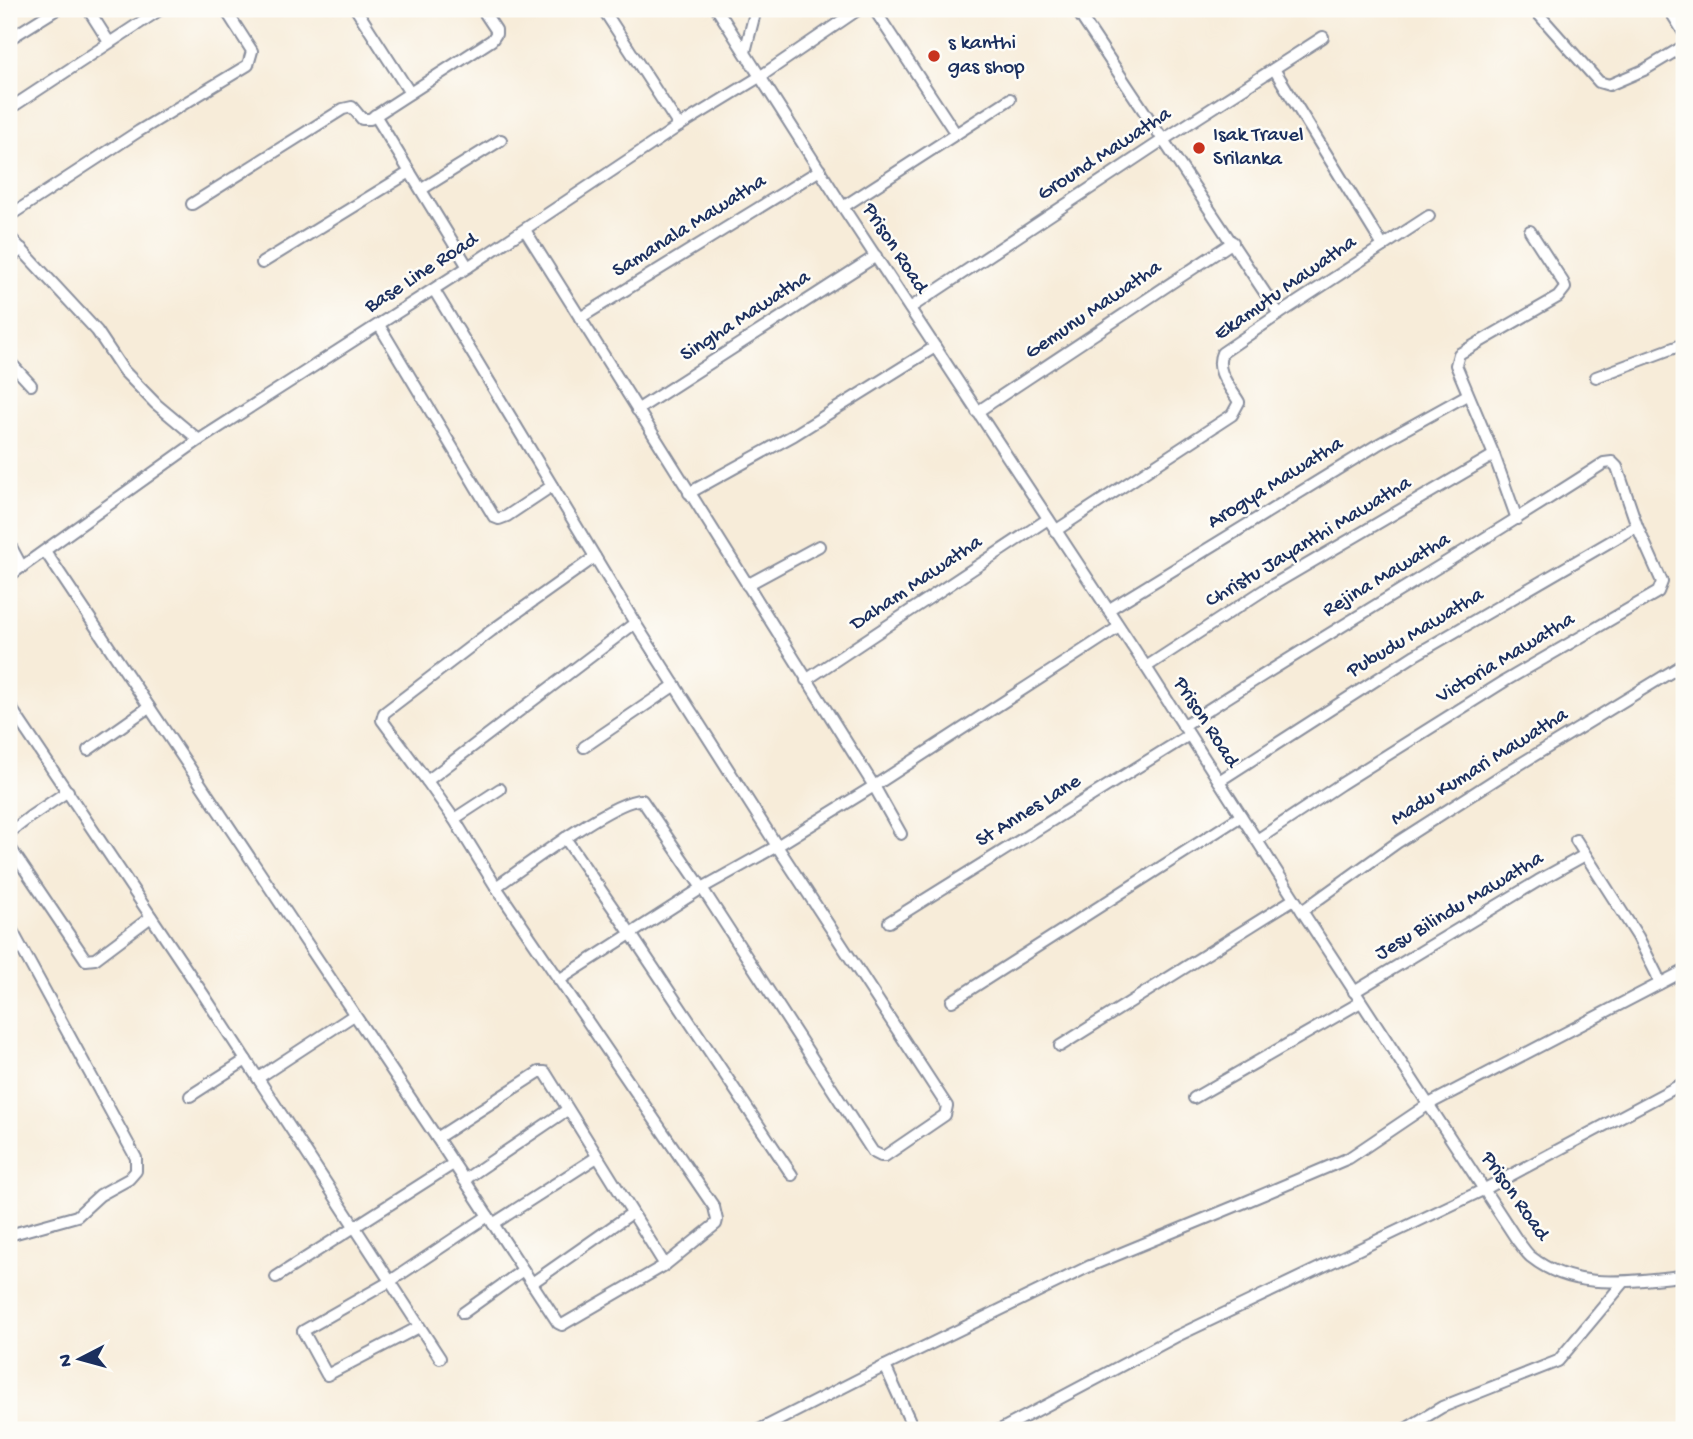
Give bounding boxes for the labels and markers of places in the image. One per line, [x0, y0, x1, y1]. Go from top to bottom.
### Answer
place label: s kanthi gas shop [948, 32, 1025, 81]
marker: s kanthi gas shop [926, 48, 942, 64]
place label: Isak Travel Srilanka [1213, 124, 1304, 173]
marker: Isak Travel Srilanka [1191, 140, 1207, 156]

